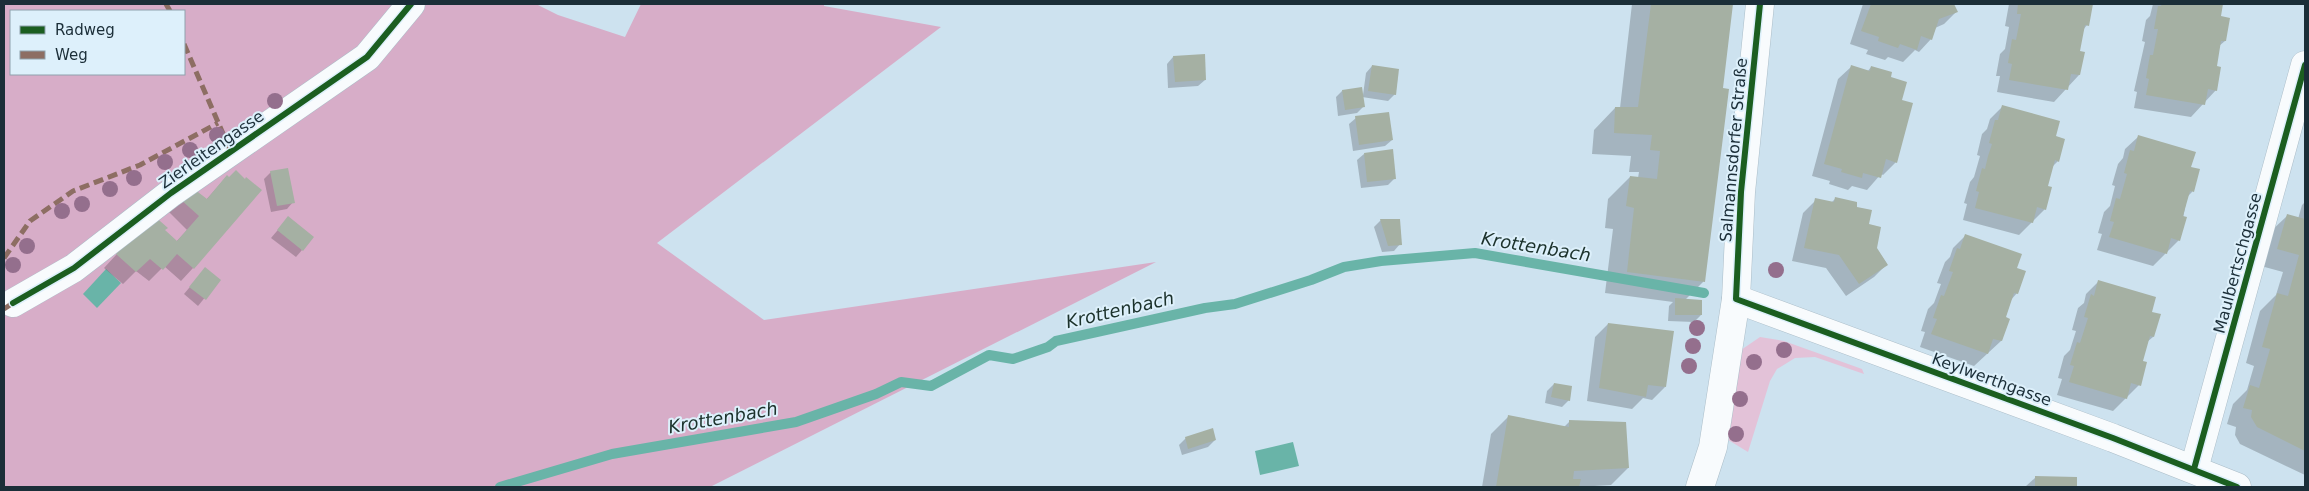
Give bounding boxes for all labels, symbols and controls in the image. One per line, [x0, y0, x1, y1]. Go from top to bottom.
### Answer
legend [10, 10, 185, 75]
text: Radweg [55, 21, 115, 39]
text: Weg [55, 46, 88, 64]
street label: Salmannsdorfer Straße [1716, 57, 1751, 243]
street label: Zierleitengasse [155, 106, 267, 193]
street label: Maulbertschgasse [2210, 191, 2265, 336]
water label: Krottenbach [1480, 227, 1592, 266]
water label: Krottenbach [1064, 287, 1176, 332]
street label: Keylwerthgasse [1929, 349, 2054, 410]
water label: Krottenbach [667, 398, 779, 437]

